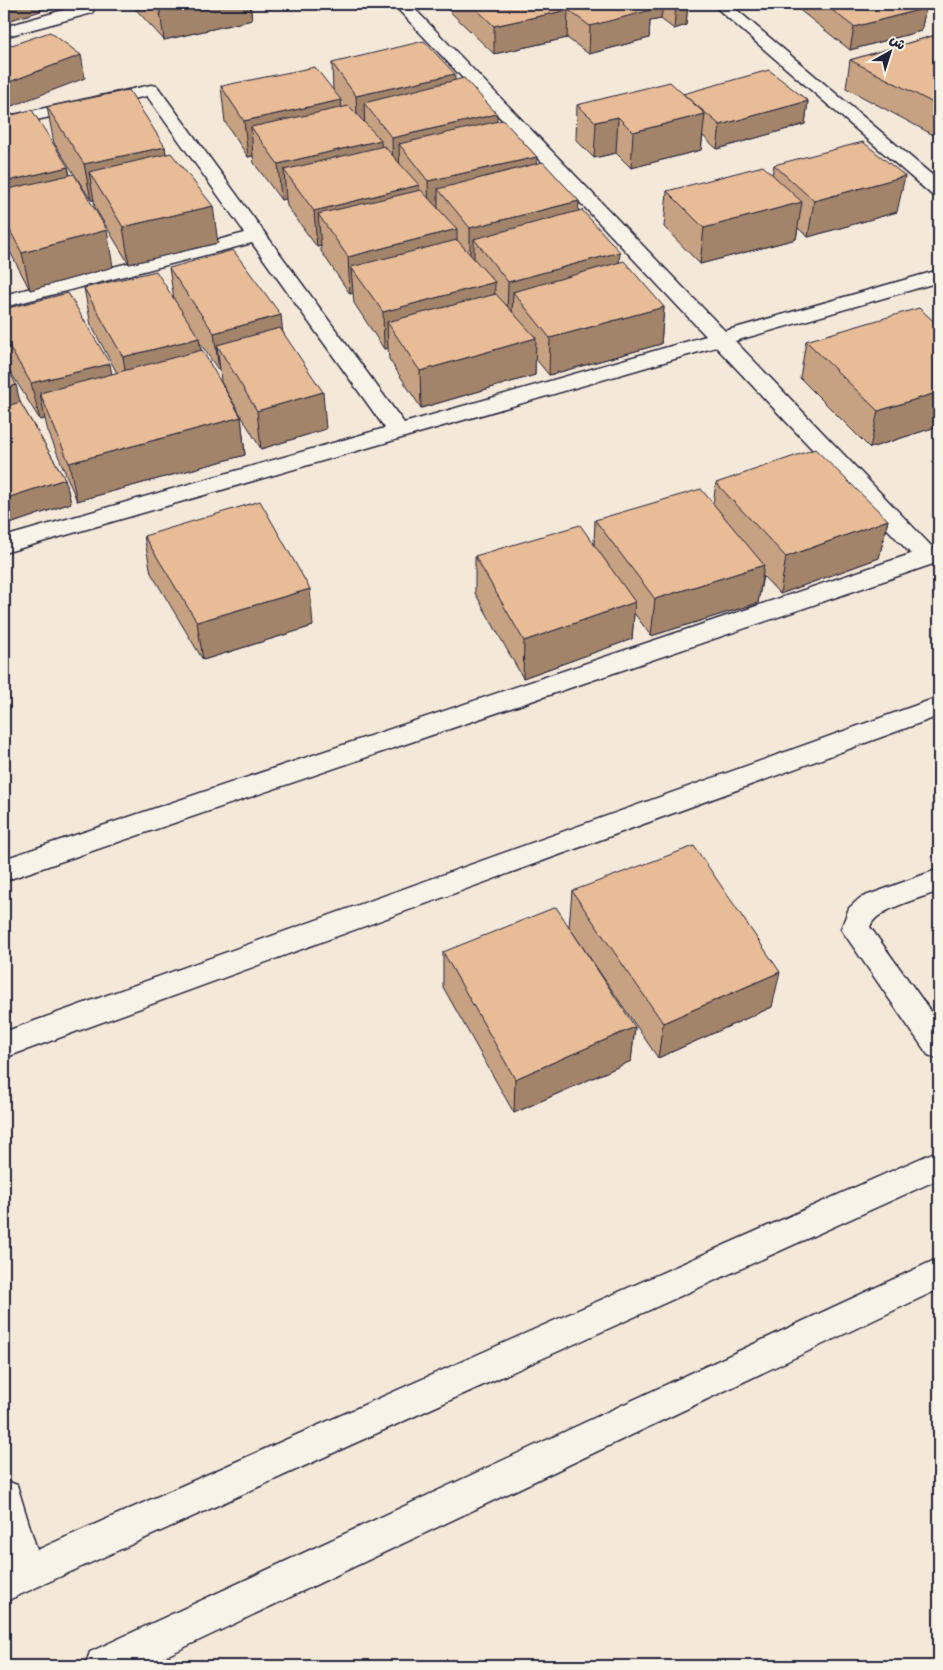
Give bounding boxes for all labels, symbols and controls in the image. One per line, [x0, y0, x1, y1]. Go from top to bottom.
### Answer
north arrow [866, 28, 916, 78]
text: ش [887, 30, 910, 54]

